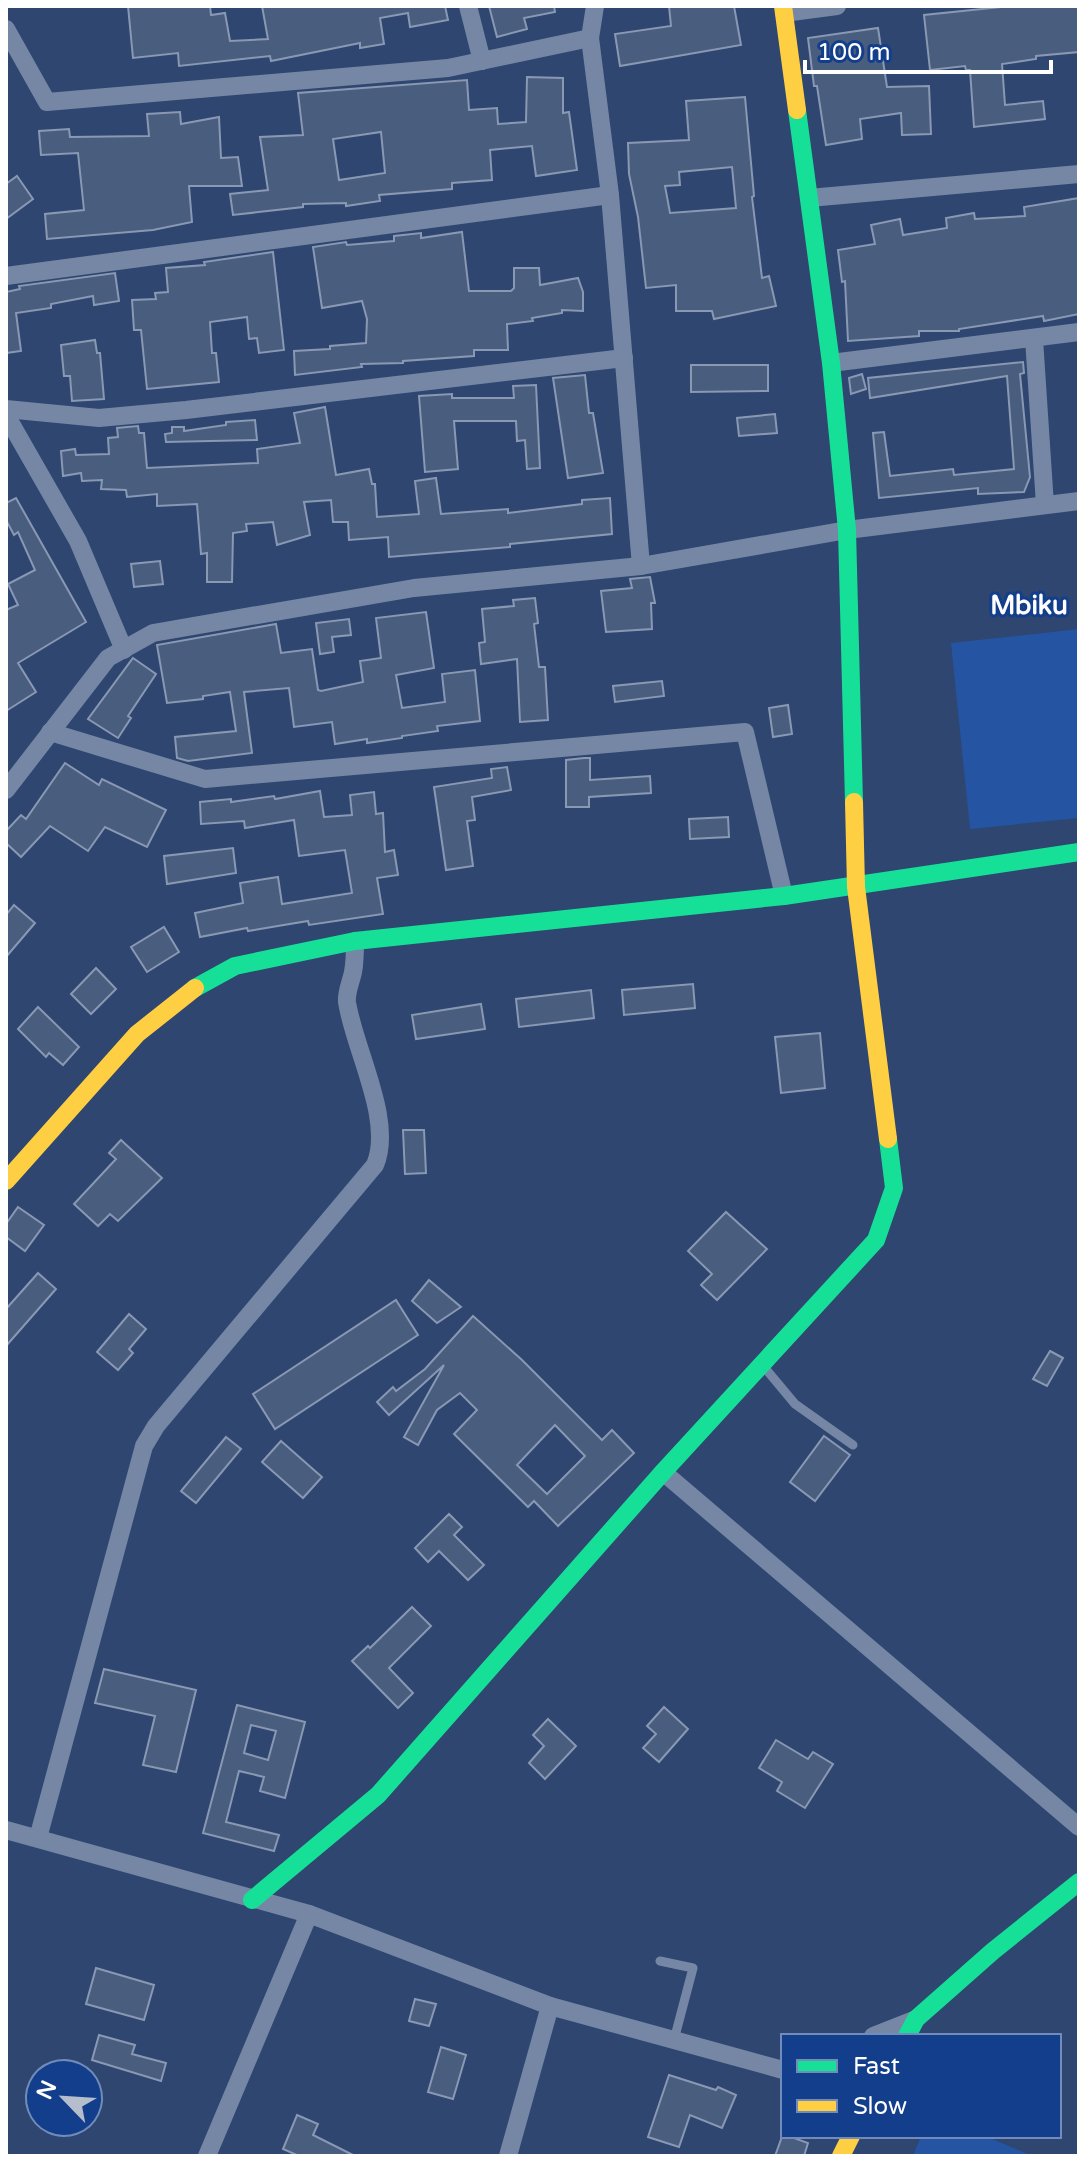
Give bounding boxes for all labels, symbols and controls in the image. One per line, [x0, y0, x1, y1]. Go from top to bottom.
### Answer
scale bar [805, 24, 1051, 74]
text: 100 m [817, 38, 891, 67]
district label: Mbiku [990, 590, 1068, 621]
legend [781, 2034, 1061, 2138]
text: Fast [853, 2052, 900, 2081]
north arrow [24, 2058, 104, 2138]
text: N [31, 2076, 62, 2103]
text: Slow [853, 2092, 907, 2121]

